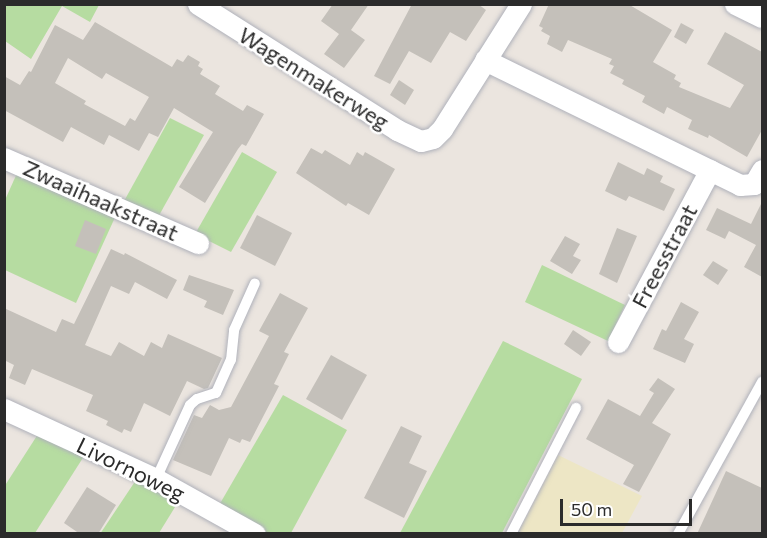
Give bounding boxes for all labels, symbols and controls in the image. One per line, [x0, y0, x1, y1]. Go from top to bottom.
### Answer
street label: Wagenmakerweg [234, 21, 394, 135]
street label: Zwaaihaakstraat [19, 154, 183, 246]
street label: Freesstraat [626, 200, 702, 312]
street label: Livornoweg [73, 431, 189, 507]
scale bar [563, 487, 695, 525]
text: 50 m [571, 498, 612, 520]

